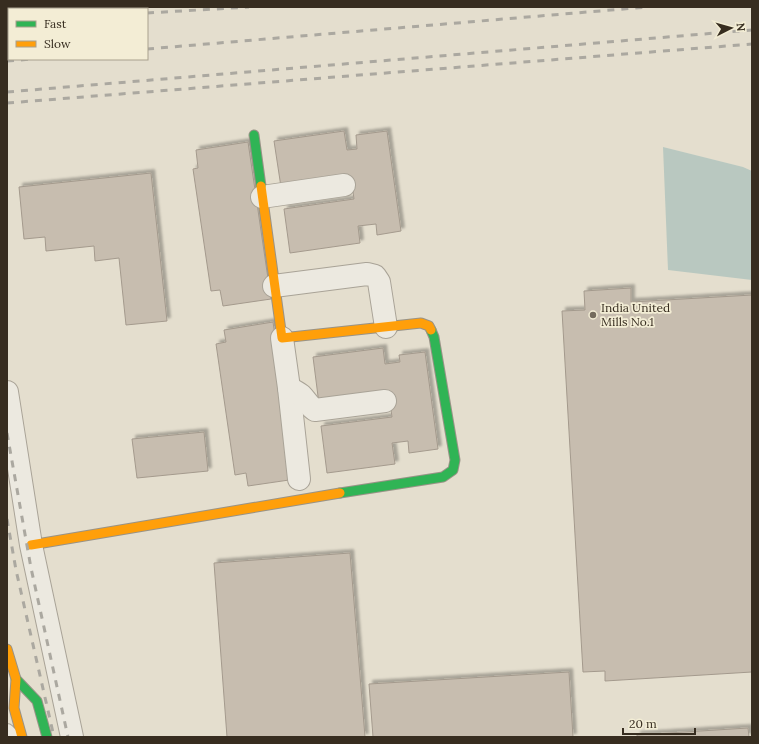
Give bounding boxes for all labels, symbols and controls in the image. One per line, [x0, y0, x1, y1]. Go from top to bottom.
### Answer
legend [8, 8, 148, 60]
north arrow [711, 8, 751, 48]
text: Fast [44, 16, 67, 31]
text: N [734, 22, 748, 32]
text: Slow [44, 36, 71, 51]
place label: India United Mills No.1 [601, 300, 670, 329]
marker: India United Mills No.1 [588, 310, 598, 320]
scale bar [623, 710, 695, 736]
text: 20 m [629, 716, 657, 731]

